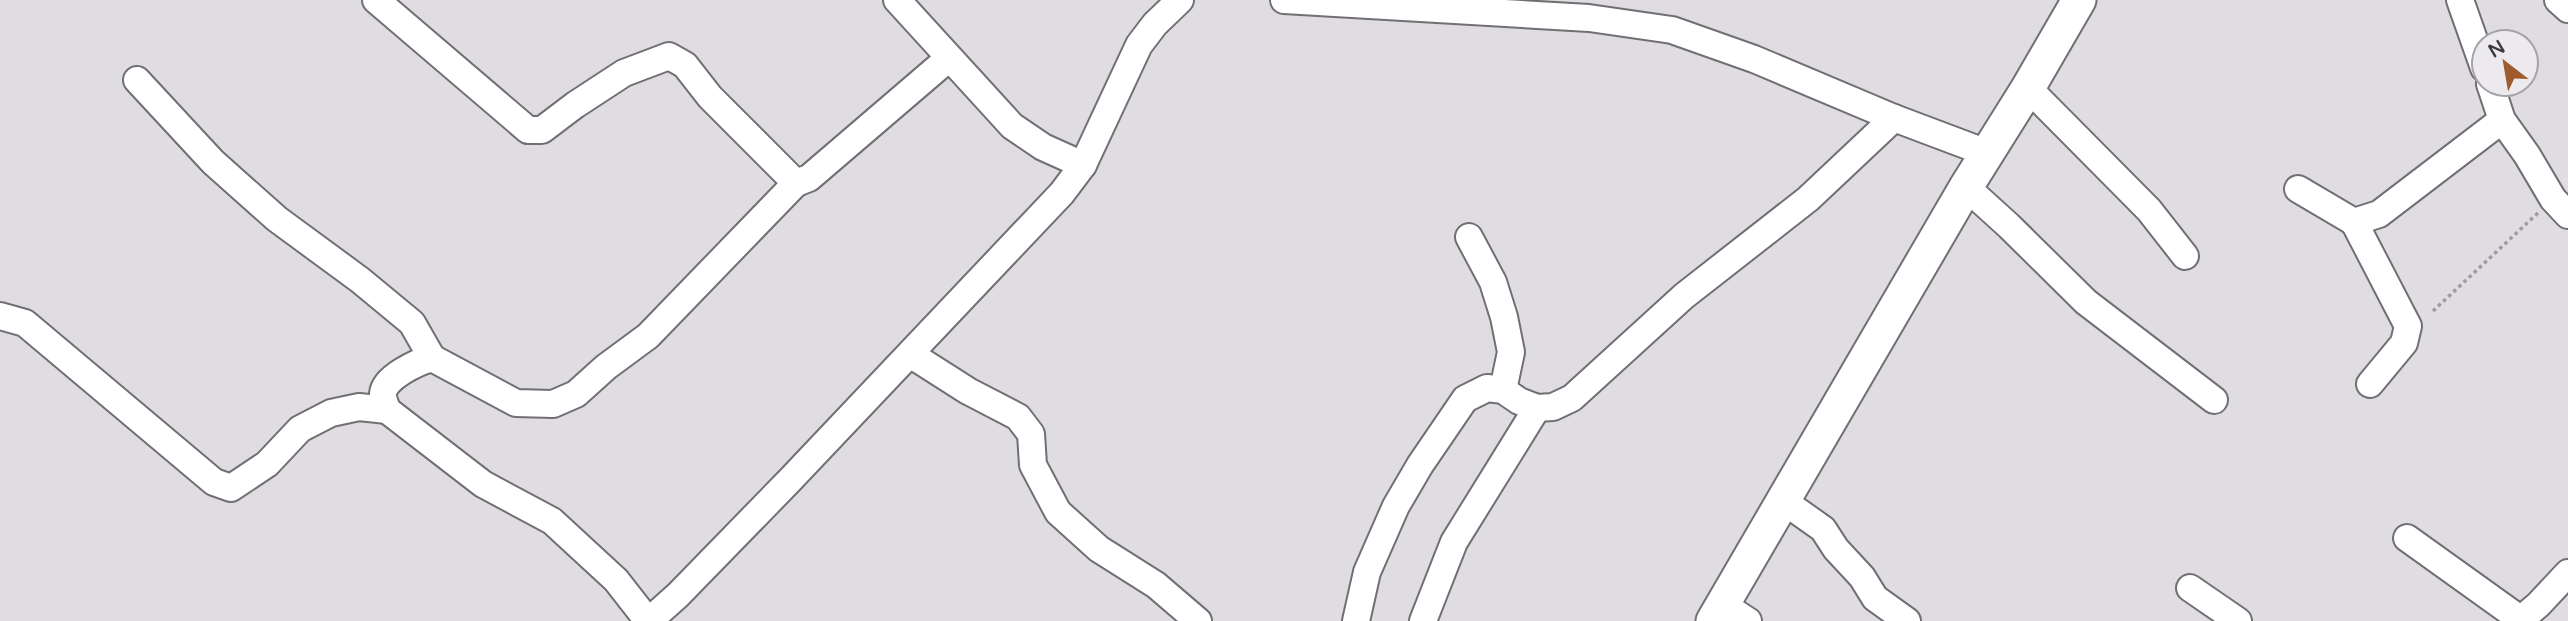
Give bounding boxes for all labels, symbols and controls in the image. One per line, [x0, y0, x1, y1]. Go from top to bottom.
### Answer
north arrow [2470, 28, 2540, 98]
text: N [2485, 36, 2509, 63]

